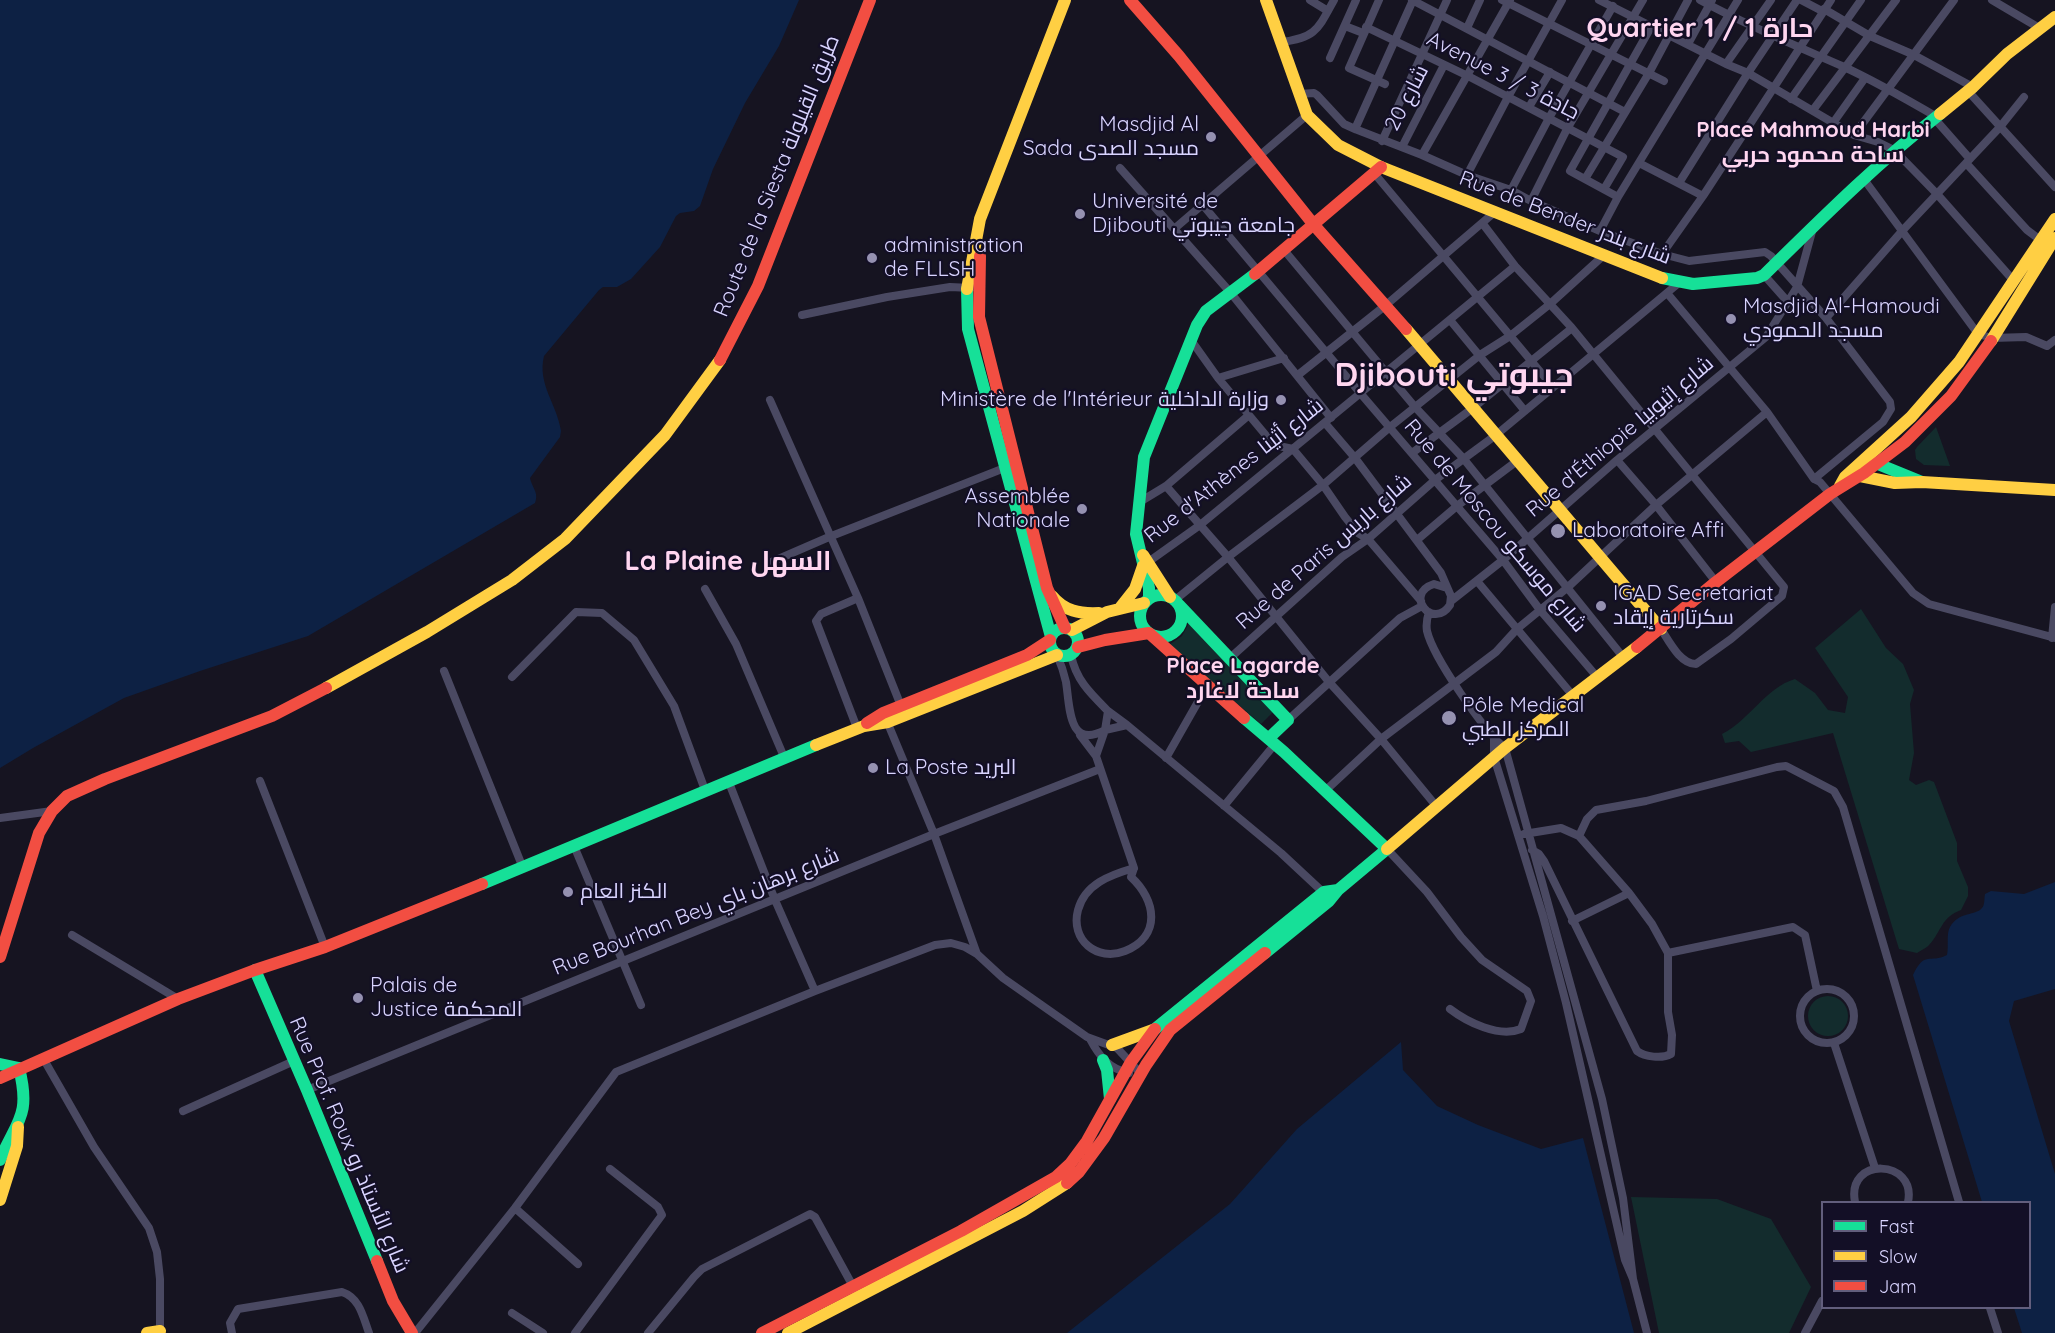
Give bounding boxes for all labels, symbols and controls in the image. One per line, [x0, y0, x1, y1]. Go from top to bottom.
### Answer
district label: Quartier 1 / حارة 1 [1587, 13, 1813, 45]
street label: Avenue 3 / جادة 3 [1422, 27, 1584, 125]
street label: Route de la Siesta طريق القيلولة [709, 31, 845, 321]
street label: شارع 20 [1380, 61, 1434, 135]
place label: Masdjid Al Sada مسجد الصدى [1023, 112, 1199, 162]
district label: Place Mahmoud Harbi ساحة محمود حربي [1696, 117, 1930, 168]
marker: Masdjid Al Sada مسجد الصدى [1204, 130, 1218, 144]
street label: Rue de Bender شارع بندر [1456, 166, 1674, 270]
place label: Université de Djibouti جامعة جيبوتي [1092, 189, 1295, 239]
marker: Université de Djibouti جامعة جيبوتي [1073, 207, 1087, 221]
place label: administration de FLLSH [884, 233, 1024, 283]
marker: administration de FLLSH [865, 251, 879, 265]
place label: Masdjid Al-Hamoudi مسجد الحمودي [1743, 294, 1940, 344]
marker: Masdjid Al-Hamoudi مسجد الحمودي [1724, 312, 1738, 326]
street label: Rue d'Éthiopie شارع إثيوبيا [1521, 351, 1719, 523]
district label: Djibouti جيبوتي [1334, 356, 1574, 396]
place label: Ministère de l'Intérieur وزارة الداخلية [940, 387, 1269, 413]
street label: Rue d'Athènes شارع أثينا [1139, 393, 1329, 549]
marker: Ministère de l'Intérieur وزارة الداخلية [1274, 393, 1288, 407]
street label: Rue de Moscou شارع موسكو [1398, 414, 1592, 638]
street label: Rue de Paris شارع باريس [1231, 469, 1417, 635]
place label: Assemblée Nationale [965, 484, 1070, 534]
marker: Assemblée Nationale [1075, 502, 1089, 516]
place label: Laboratoire Affi [1572, 518, 1724, 544]
marker: Laboratoire Affi [1549, 522, 1567, 540]
district label: La Plaine السهل [624, 546, 832, 578]
place label: IGAD Secretariat سكرتارية إيقاد [1613, 581, 1774, 631]
marker: IGAD Secretariat سكرتارية إيقاد [1594, 599, 1608, 613]
district label: Place Lagarde ساحة لاغارد [1166, 653, 1320, 704]
place label: Pôle Medical المركز الطبي [1462, 693, 1584, 743]
marker: Pôle Medical المركز الطبي [1440, 709, 1458, 727]
place label: La Poste البريد [885, 755, 1017, 781]
marker: La Poste البريد [866, 761, 880, 775]
street label: Rue Bourhan Bey شارع برهان باي [549, 843, 843, 981]
place label: الكنز العام [580, 879, 668, 905]
marker: الكنز العام [561, 885, 575, 899]
place label: Palais de Justice المحكمة [370, 973, 522, 1023]
marker: Palais de Justice المحكمة [351, 991, 365, 1005]
street label: Rue Prof. Roux شارع الأستاذ رو [283, 1013, 415, 1277]
legend [1821, 1201, 2031, 1309]
text: Fast [1879, 1215, 1914, 1238]
text: Slow [1879, 1245, 1917, 1268]
text: Jam [1879, 1275, 1917, 1298]

